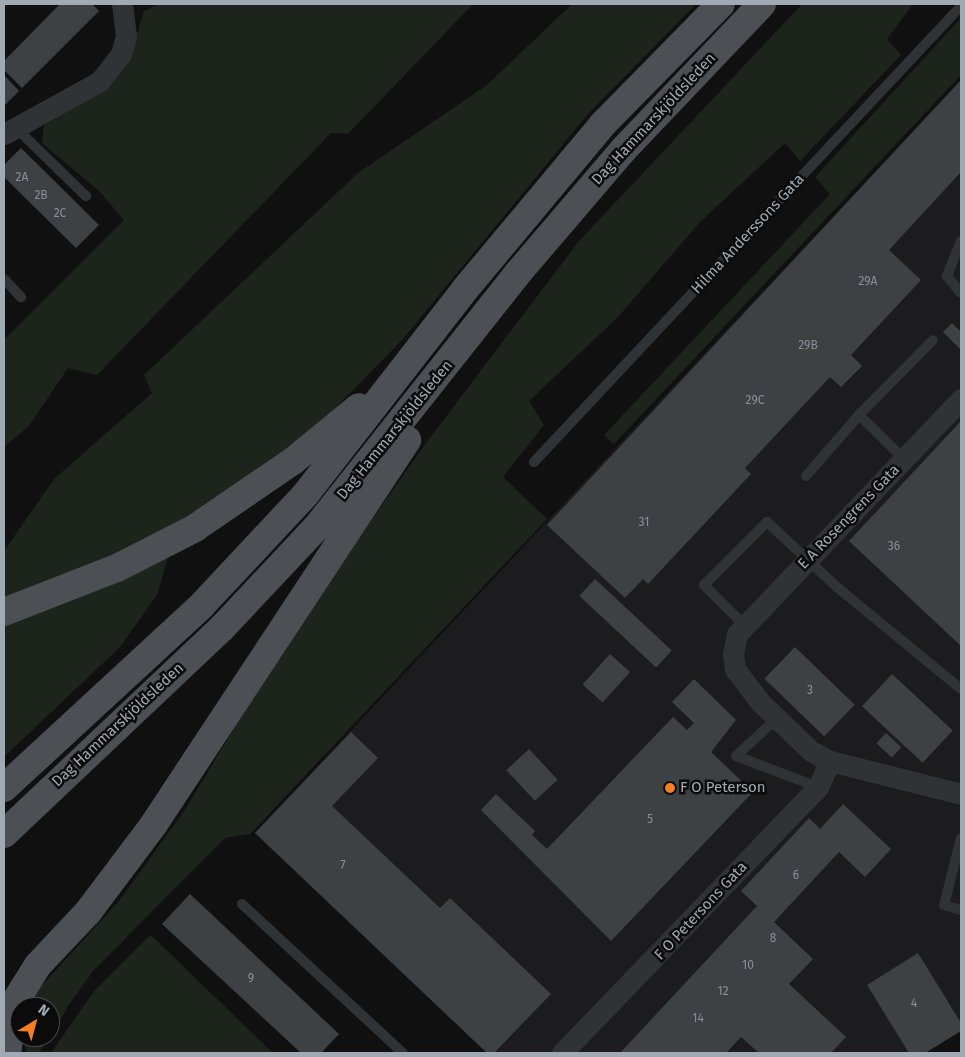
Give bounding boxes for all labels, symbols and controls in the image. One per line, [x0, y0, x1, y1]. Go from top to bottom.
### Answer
street label: Dag Hammarskjöldsleden [588, 49, 720, 189]
street label: Hilma Anderssons Gata [688, 170, 808, 298]
house number: 2A [16, 171, 28, 185]
house number: 2B [34, 189, 48, 203]
house number: 2C [54, 207, 66, 221]
house number: 29A [859, 275, 877, 289]
house number: 29B [798, 339, 818, 353]
street label: Dag Hammarskjöldsleden [333, 357, 457, 503]
house number: 29C [746, 394, 764, 408]
street label: E A Rosengrens Gata [794, 461, 904, 573]
house number: 31 [639, 516, 649, 530]
house number: 36 [888, 540, 900, 554]
street label: Dag Hammarskjöldsleden [48, 659, 188, 791]
house number: 3 [807, 684, 813, 698]
place label: F O Peterson [680, 779, 766, 797]
marker: F O Peterson [664, 782, 676, 794]
house number: 5 [647, 813, 653, 827]
street label: F O Petersons Gata [651, 858, 751, 964]
house number: 7 [340, 859, 346, 873]
house number: 6 [793, 869, 799, 883]
house number: 8 [770, 932, 776, 946]
house number: 10 [742, 959, 754, 973]
house number: 9 [248, 972, 254, 986]
house number: 12 [717, 985, 729, 999]
north arrow [10, 997, 60, 1047]
house number: 4 [911, 997, 917, 1011]
text: N [35, 1001, 53, 1020]
house number: 14 [692, 1012, 704, 1026]

